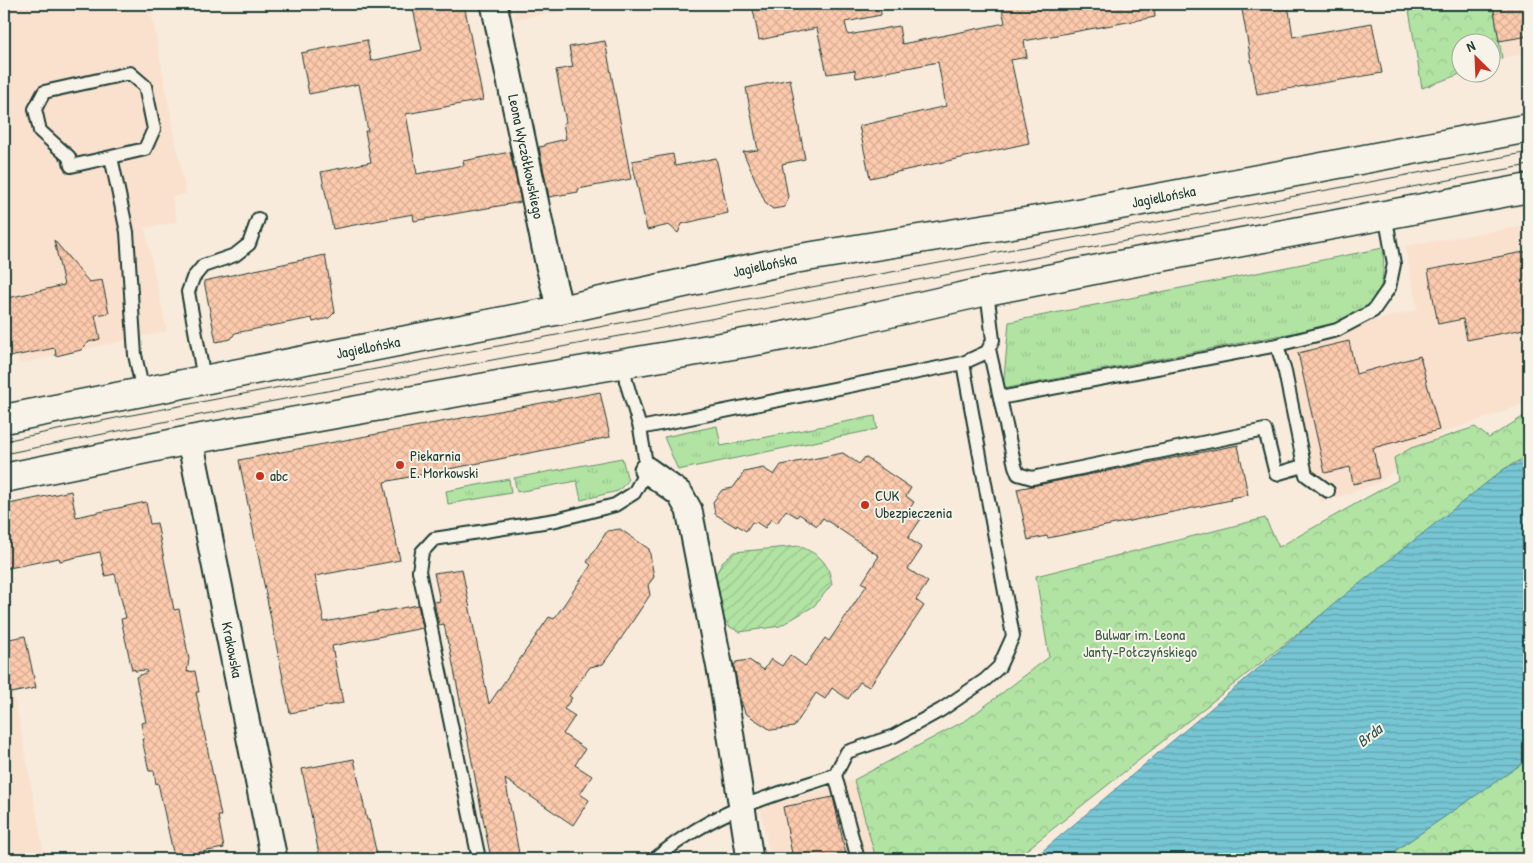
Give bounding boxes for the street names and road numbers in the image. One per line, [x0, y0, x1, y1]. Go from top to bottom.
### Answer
street label: Leona Wyczółkowskiego [503, 92, 550, 221]
street label: Jagiellońska [1130, 180, 1197, 213]
street label: Jagiellońska [731, 248, 798, 282]
street label: Jagiellońska [334, 331, 402, 364]
street label: Krakowska [217, 620, 248, 680]

